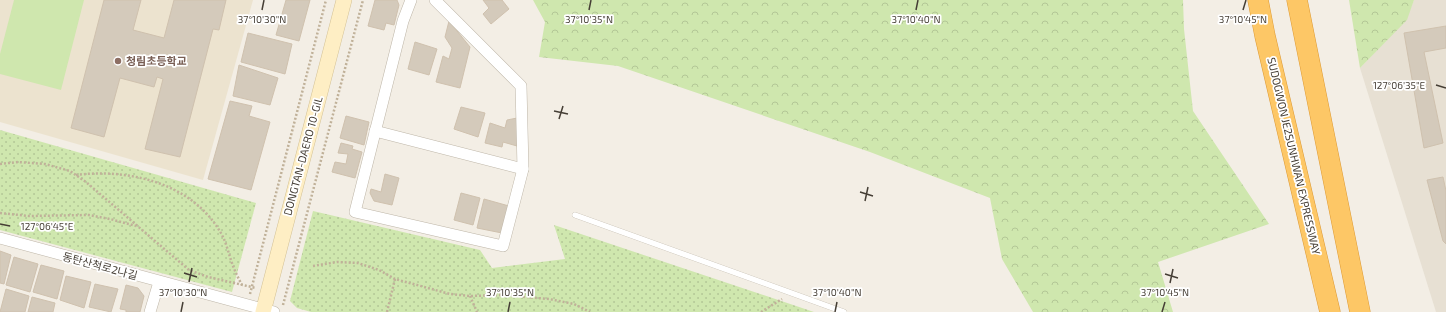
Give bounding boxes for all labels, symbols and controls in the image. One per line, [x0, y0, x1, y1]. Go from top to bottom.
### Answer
text: 37°10'30"N [238, 13, 286, 25]
text: 37°10'35"N [565, 13, 613, 25]
text: 37°10'40"N [892, 13, 940, 25]
text: 37°10'45"N [1219, 13, 1267, 25]
place label: 청림초등학교 [126, 54, 187, 67]
marker: 청림초등학교 [113, 56, 123, 66]
street label: SUDOGWON JE2SUNHWAN EXPRESSWAY [1265, 56, 1324, 257]
text: 127°06'35"E [1373, 79, 1426, 91]
street label: DONGTAN-DAERO 10-GIL [280, 95, 325, 217]
text: 127°06'45"E [21, 220, 74, 232]
street label: 동탄산척로2나길 [61, 249, 139, 282]
text: 37°10'30"N [159, 286, 207, 298]
text: 37°10'35"N [486, 286, 534, 298]
text: 37°10'40"N [813, 286, 861, 298]
text: 37°10'45"N [1141, 286, 1189, 298]

